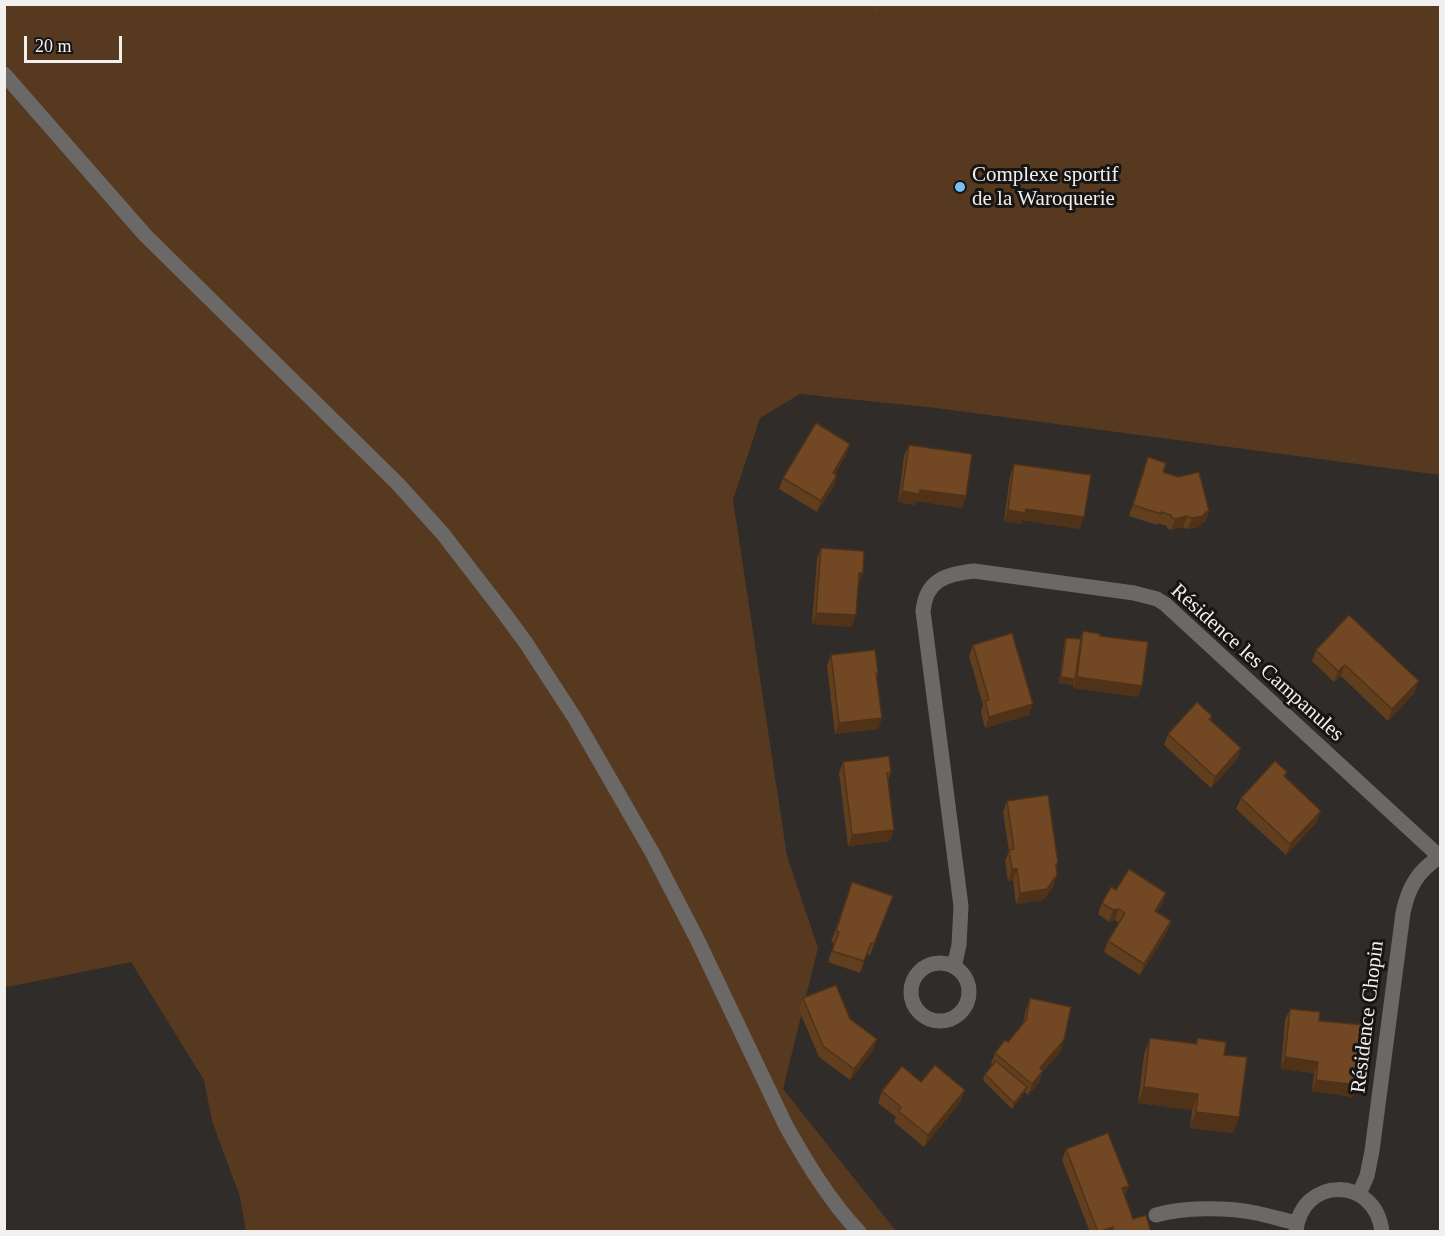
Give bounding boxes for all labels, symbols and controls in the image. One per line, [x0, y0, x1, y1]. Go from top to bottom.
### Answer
scale bar [27, 24, 124, 62]
text: 20 m [35, 36, 72, 56]
place label: Complexe sportif de la Waroquerie [972, 162, 1118, 212]
marker: Complexe sportif de la Waroquerie [953, 180, 967, 194]
street label: Résidence les Campanules [1165, 579, 1349, 747]
street label: Résidence Chopin [1346, 939, 1390, 1095]

